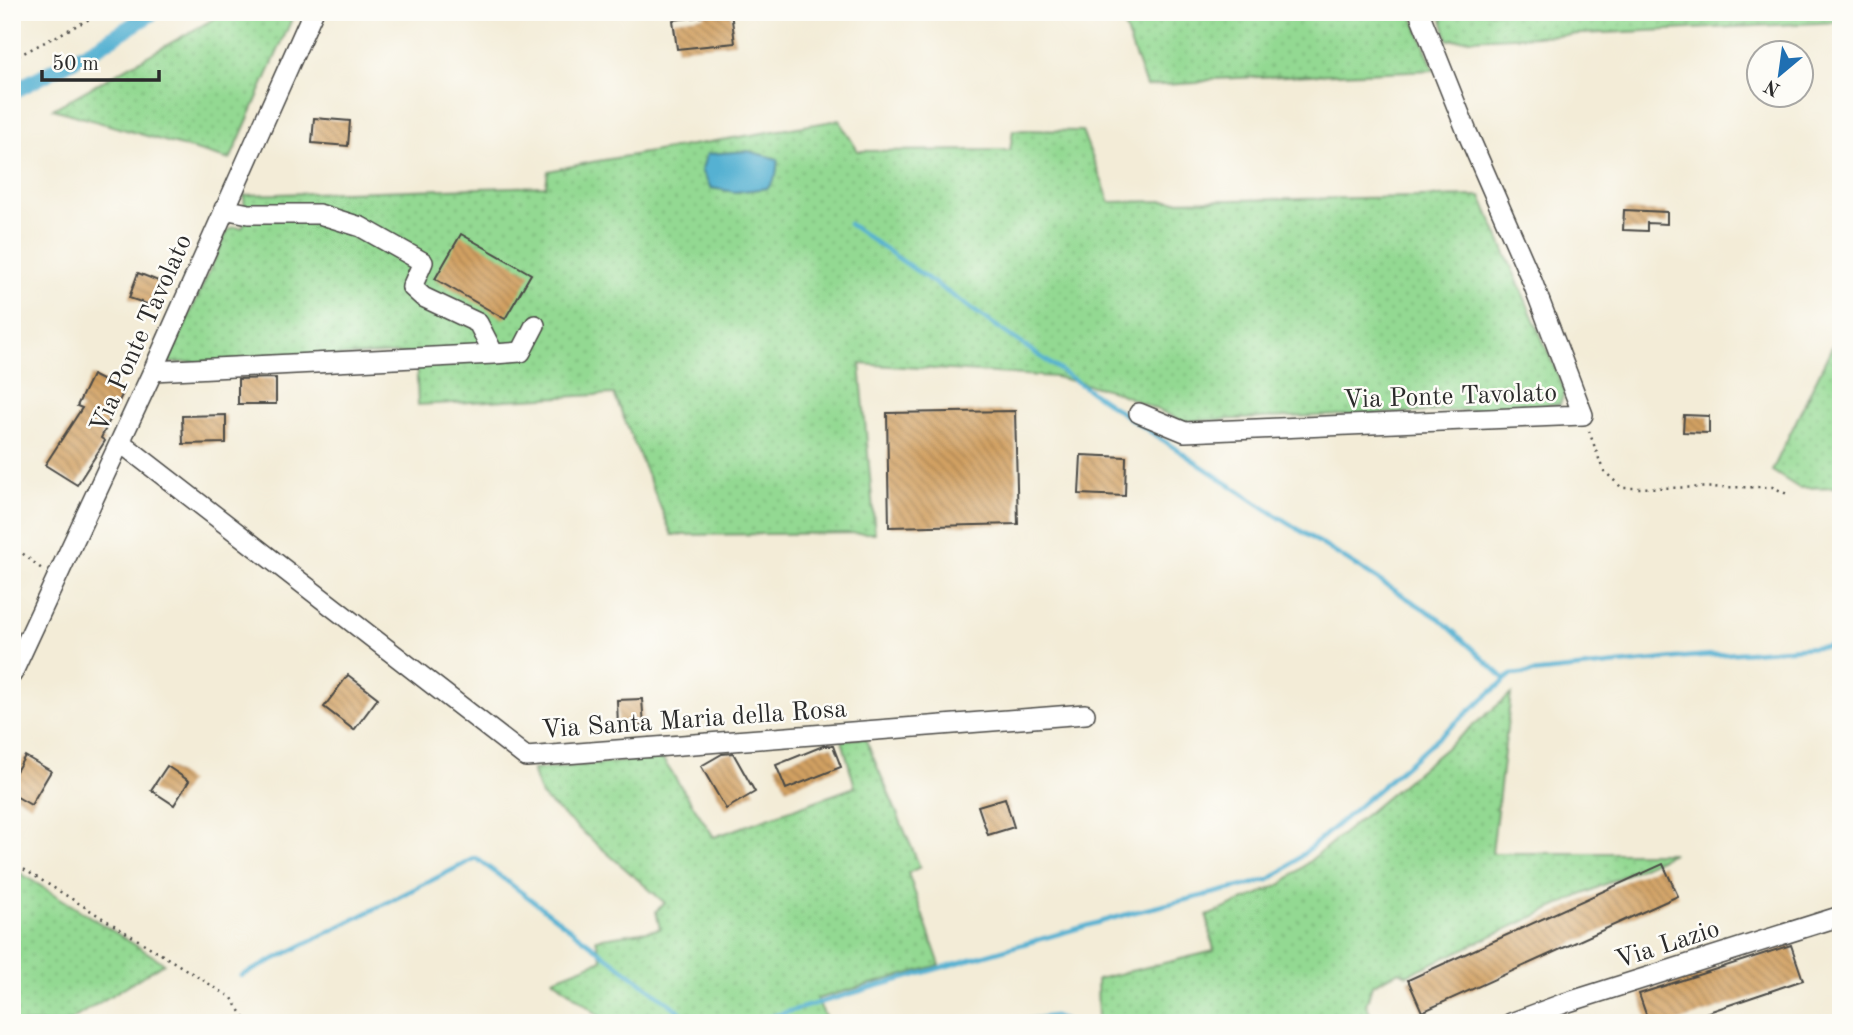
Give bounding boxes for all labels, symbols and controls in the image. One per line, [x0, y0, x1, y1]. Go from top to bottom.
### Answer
scale bar [42, 38, 159, 82]
north arrow [1744, 38, 1814, 108]
text: 50 m [52, 54, 99, 75]
text: N [1762, 75, 1784, 99]
street label: Via Ponte Tavolato [86, 231, 197, 437]
street label: Via Ponte Tavolato [1343, 380, 1558, 414]
street label: Via Santa Maria della Rosa [541, 696, 848, 744]
street label: Via Lazio [1612, 916, 1723, 974]

